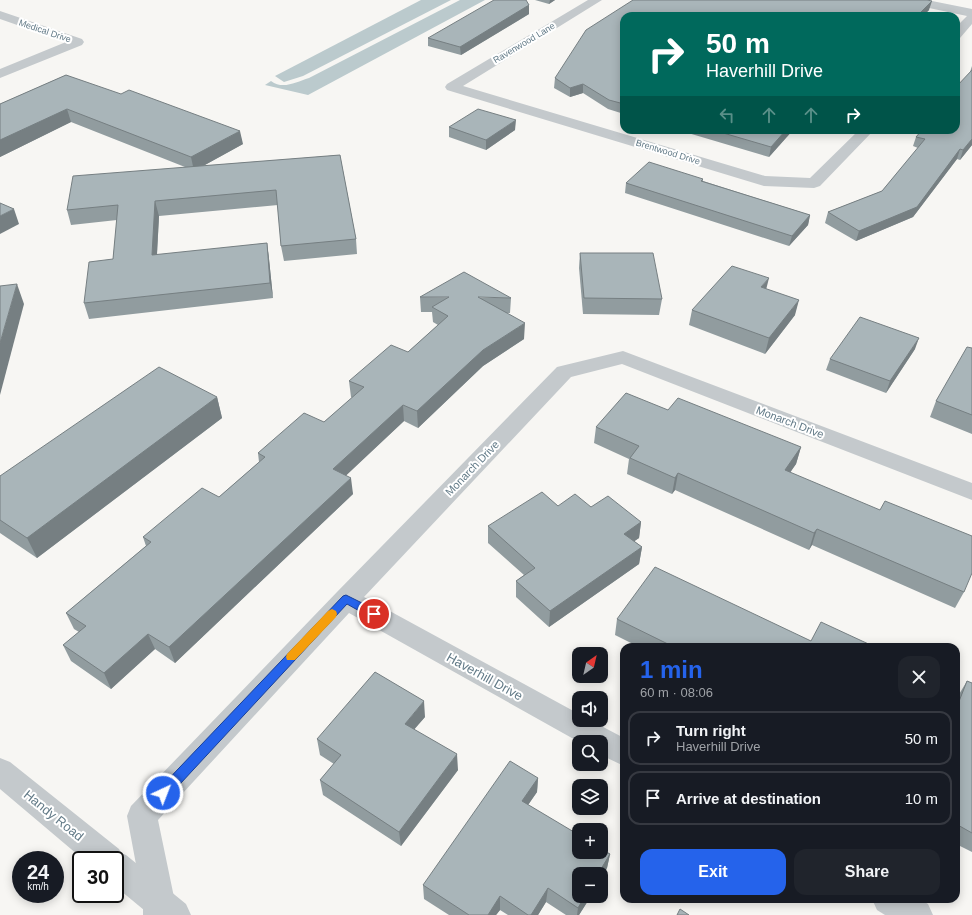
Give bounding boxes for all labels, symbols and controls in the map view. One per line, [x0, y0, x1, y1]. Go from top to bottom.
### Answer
street label: Medical Drive [18, 17, 72, 45]
street label: Ravenwood Lane [491, 21, 557, 65]
icon: right [640, 28, 692, 80]
text: 50 m [706, 28, 770, 59]
text: Haverhill Drive [706, 61, 823, 81]
icon: left [716, 104, 738, 126]
icon: ahead [758, 104, 780, 126]
icon: ahead [800, 104, 822, 126]
icon: right [842, 104, 864, 126]
street label: Brentwood Drive [635, 137, 701, 167]
street label: Monarch Drive [754, 404, 826, 440]
street label: Monarch Drive [443, 438, 501, 498]
pin [357, 597, 391, 631]
icon: arrive [363, 603, 385, 625]
north arrow [572, 647, 608, 683]
map controls [572, 647, 608, 903]
street label: Haverhill Drive [444, 649, 525, 703]
text: 1 min [640, 656, 703, 683]
button: close [898, 656, 940, 698]
text: 60 m · 08:06 [640, 685, 713, 700]
button: sound [572, 691, 608, 727]
text: Turn right [676, 722, 746, 739]
icon: right [642, 727, 664, 749]
text: 50 m [905, 730, 938, 747]
button: search [572, 735, 608, 771]
text: Haverhill Drive [676, 739, 761, 754]
position arrow [142, 772, 184, 814]
button: layers [572, 779, 608, 815]
street label: Handy Road [21, 787, 86, 844]
icon: arrive [642, 787, 664, 809]
text: Arrive at destination [676, 790, 821, 807]
text: 10 m [905, 790, 938, 807]
button: + [572, 823, 608, 859]
button: Exit [640, 849, 786, 895]
button: Share [794, 849, 940, 895]
speed limit sign: 30 [72, 851, 124, 903]
text: 24 [27, 861, 49, 883]
button: − [572, 867, 608, 903]
text: km/h [27, 881, 49, 892]

